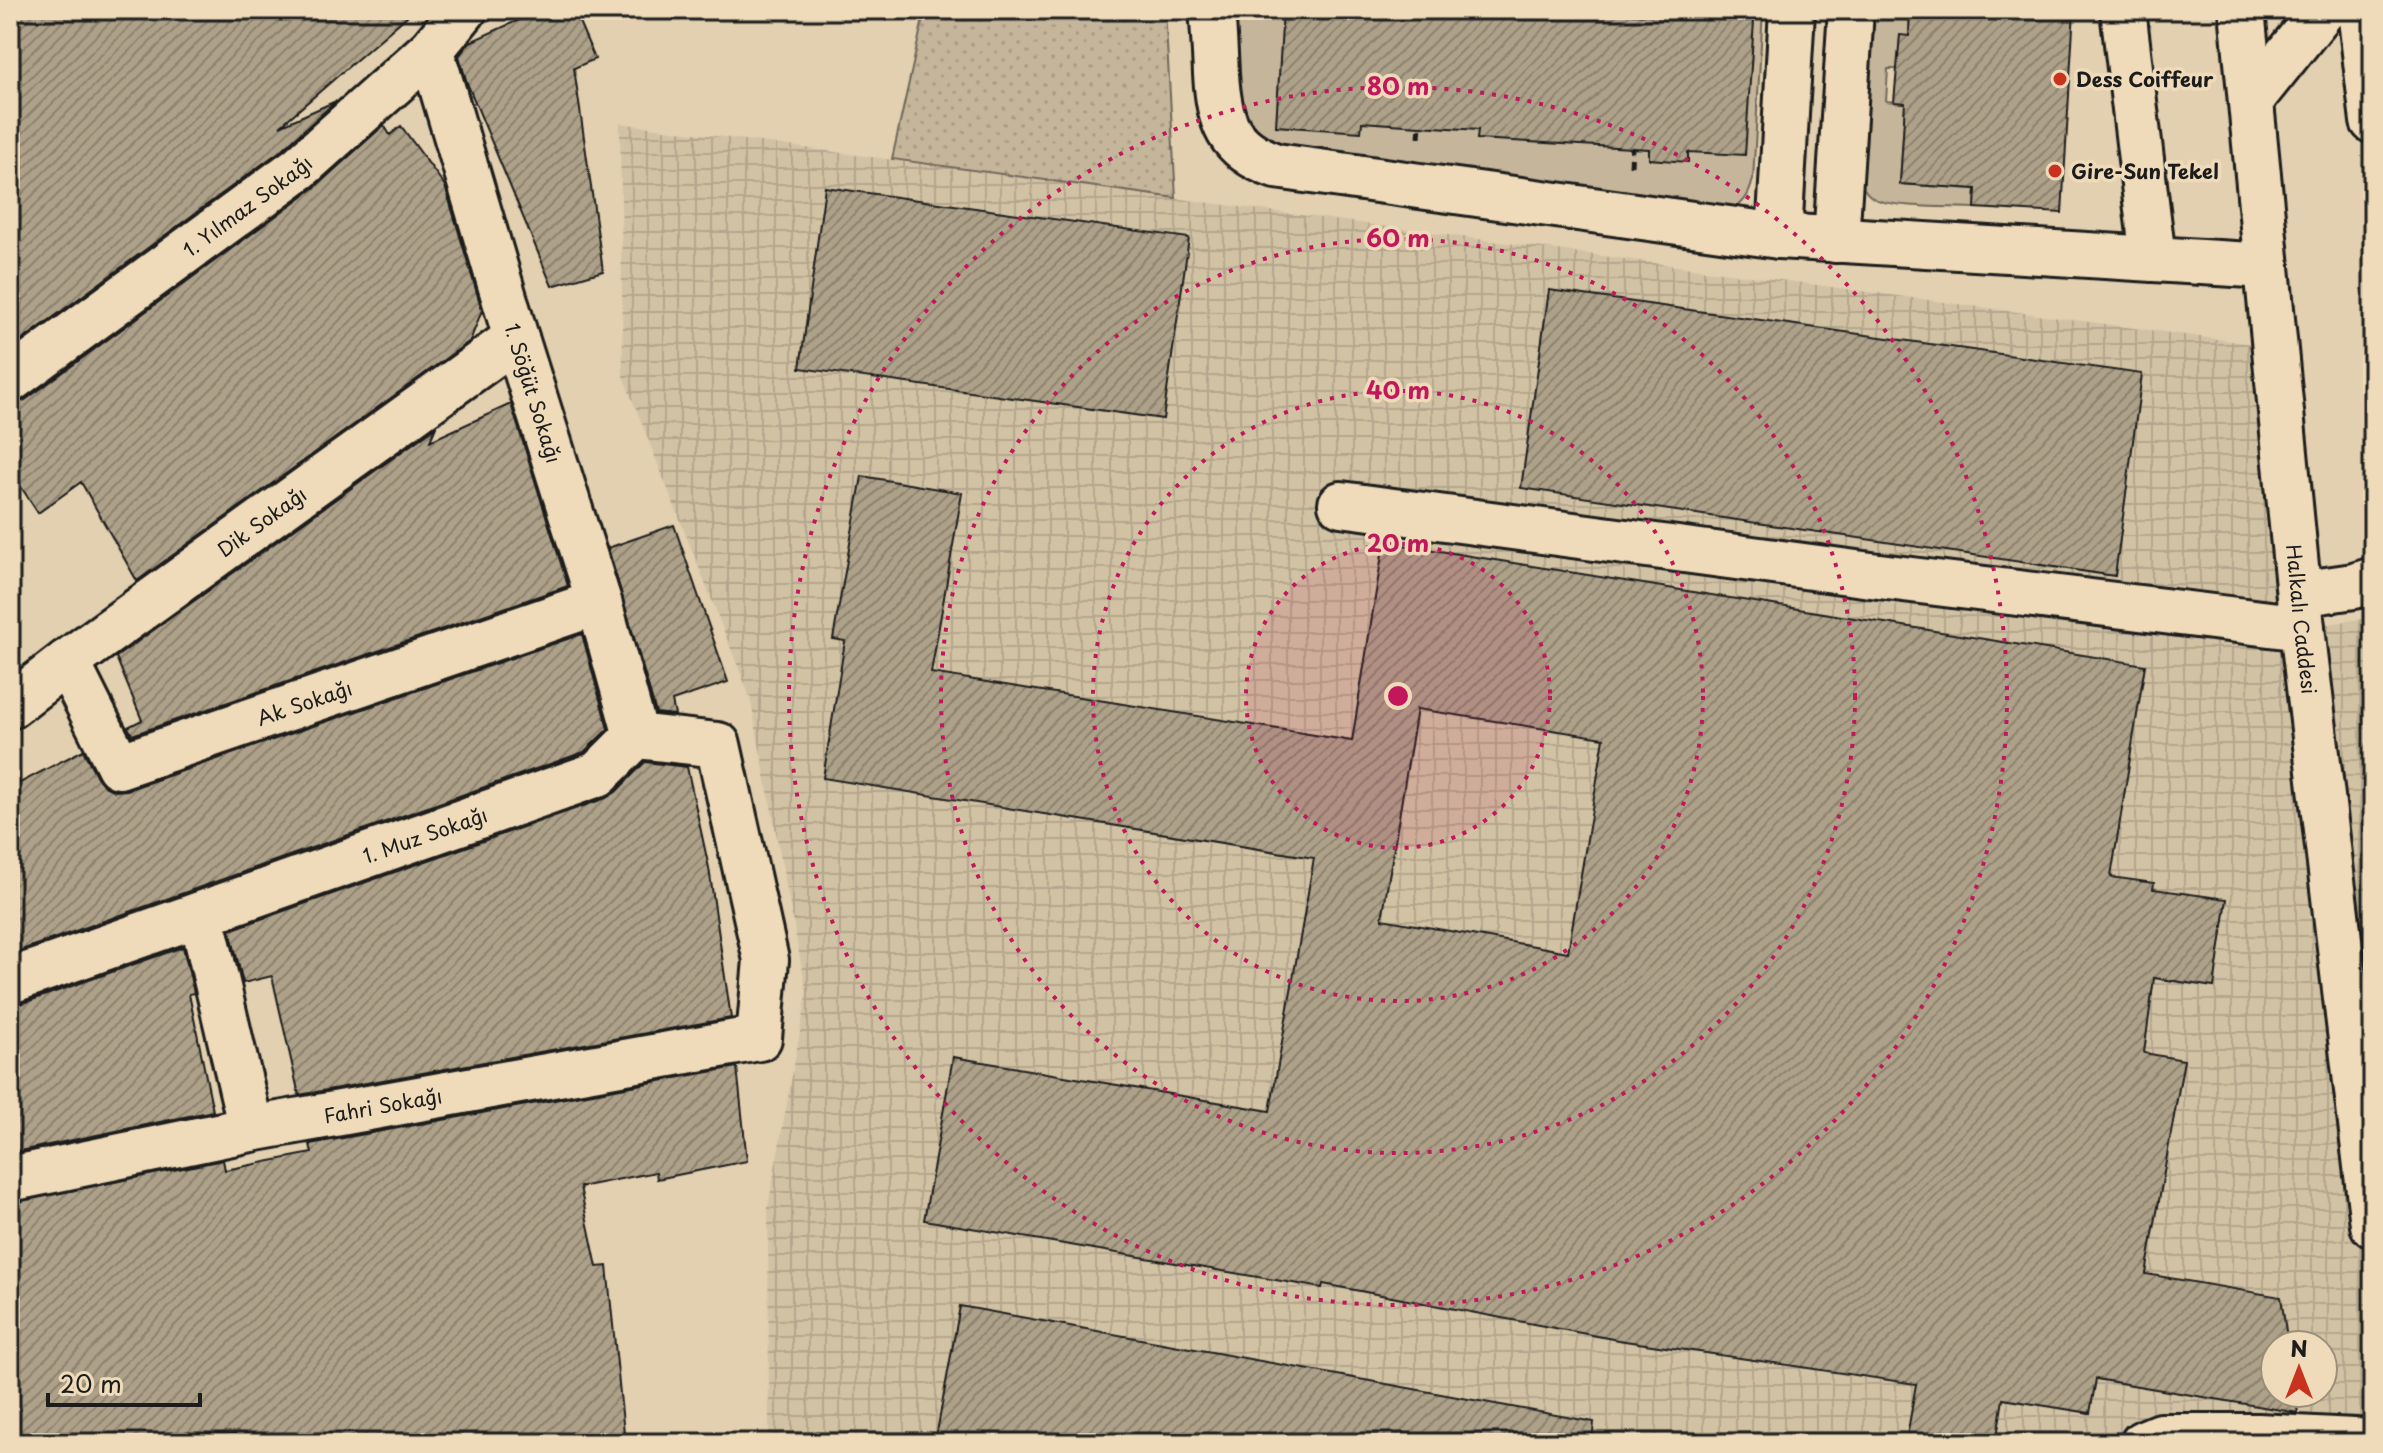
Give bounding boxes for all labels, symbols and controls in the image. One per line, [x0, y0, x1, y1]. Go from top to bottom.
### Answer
place label: Dess Coiffeur [2076, 64, 2214, 94]
text: 80 m [1367, 67, 1429, 103]
marker: Dess Coiffeur [2051, 70, 2069, 88]
street label: 1. Yılmaz Sokağı [176, 148, 319, 264]
place label: Gire-Sun Tekel [2071, 156, 2219, 186]
marker: Gire-Sun Tekel [2046, 162, 2064, 180]
text: 60 m [1366, 219, 1430, 255]
street label: 1. Söğüt Sokağı [497, 320, 569, 467]
text: 40 m [1366, 371, 1430, 407]
street label: Dik Sokağı [211, 479, 312, 564]
text: 20 m [1367, 524, 1429, 560]
street label: Halkalı Caddesi [2279, 543, 2325, 696]
street label: Ak Sokağı [252, 672, 356, 733]
centre of rings [1384, 682, 1412, 710]
street label: 1. Muz Sokağı [359, 799, 491, 871]
street label: Fahri Sokağı [321, 1080, 444, 1131]
north arrow [2259, 1329, 2339, 1409]
text: N [2290, 1331, 2308, 1364]
scale bar [48, 1357, 200, 1407]
text: 20 m [60, 1365, 122, 1401]

